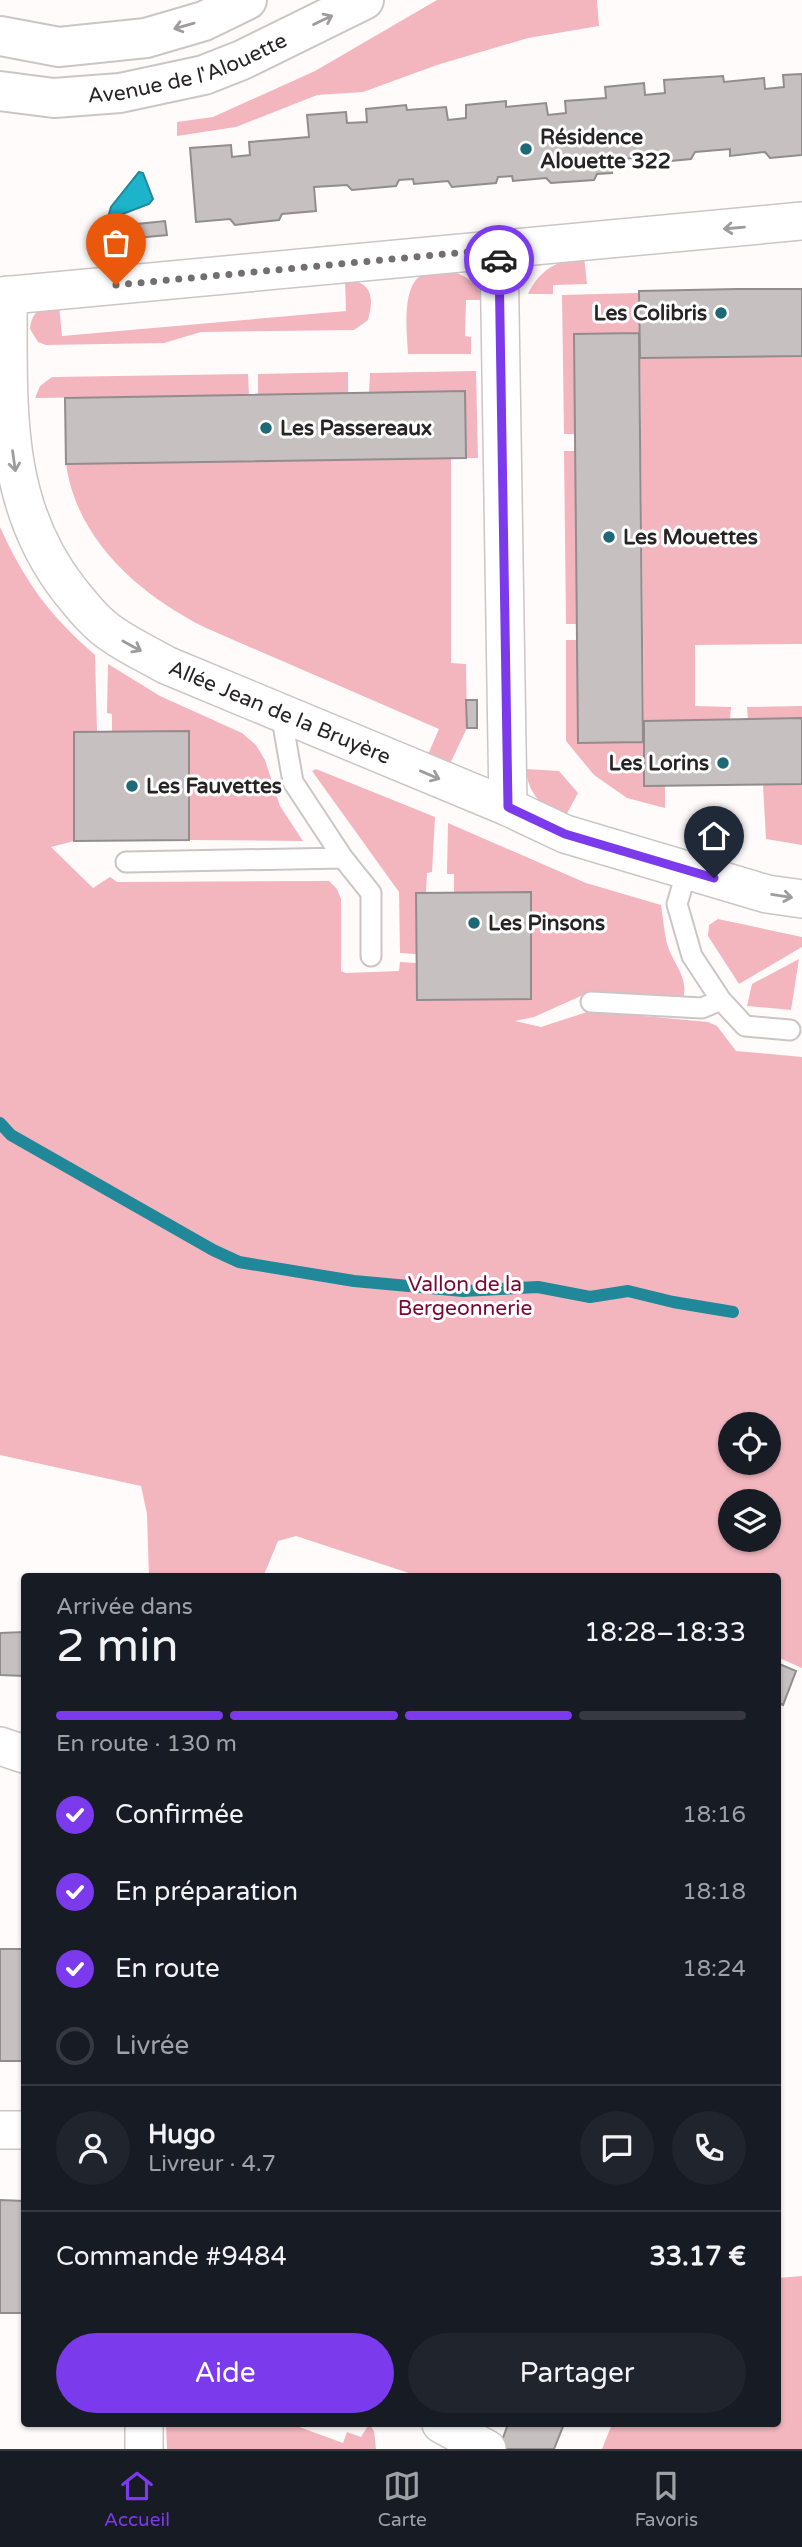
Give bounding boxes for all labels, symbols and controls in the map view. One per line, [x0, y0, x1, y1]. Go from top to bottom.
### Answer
one-way arrow [312, 13, 333, 27]
one-way arrow [173, 21, 195, 34]
street label: Avenue de l'Alouette [87, 27, 291, 108]
place label: Résidence Alouette 322 [540, 125, 671, 174]
marker: Résidence Alouette 322 [518, 141, 534, 157]
pin [86, 213, 146, 285]
one-way arrow [723, 221, 746, 234]
icon: bag [97, 224, 135, 262]
courier [464, 225, 534, 295]
icon: car [480, 241, 518, 279]
place label: Les Colibris [593, 301, 707, 326]
marker: Les Colibris [713, 305, 729, 321]
place label: Les Passereaux [280, 416, 432, 441]
marker: Les Passereaux [258, 420, 274, 436]
one-way arrow [8, 449, 21, 472]
place label: Les Mouettes [623, 525, 758, 550]
marker: Les Mouettes [601, 529, 617, 545]
one-way arrow [121, 640, 142, 653]
street label: Allée Jean de la Bruyère [165, 655, 395, 770]
place label: Les Lorins [608, 751, 709, 776]
marker: Les Lorins [715, 755, 731, 771]
one-way arrow [419, 770, 441, 783]
place label: Les Fauvettes [146, 774, 282, 799]
marker: Les Fauvettes [124, 778, 140, 794]
pin [684, 806, 744, 878]
icon: home [695, 817, 733, 855]
one-way arrow [770, 890, 793, 903]
place label: Les Pinsons [488, 911, 605, 936]
marker: Les Pinsons [466, 915, 482, 931]
park label: Vallon de la Bergeonnerie [398, 1272, 532, 1321]
map controls [718, 1412, 781, 1552]
button: locate [718, 1412, 781, 1475]
button: layers [718, 1489, 781, 1552]
text: Arrivée dans [56, 1593, 193, 1621]
text: 18:28–18:33 [584, 1617, 746, 1648]
text: 2 min [56, 1619, 179, 1674]
text: En route · 130 m [56, 1730, 237, 1758]
icon: check [56, 1796, 94, 1834]
text: Confirmée [115, 1799, 244, 1830]
text: 18:16 [682, 1801, 746, 1829]
icon: check [56, 1873, 94, 1911]
text: En préparation [115, 1876, 298, 1907]
text: 18:18 [682, 1878, 746, 1906]
icon: check [56, 1950, 94, 1988]
text: En route [115, 1953, 220, 1984]
text: 18:24 [682, 1955, 746, 1983]
text: Livrée [115, 2030, 189, 2061]
button: person [56, 2111, 130, 2185]
button: chat [580, 2111, 654, 2185]
button: phone [672, 2111, 746, 2185]
text: Hugo [148, 2119, 215, 2150]
text: Livreur · 4.7 [148, 2150, 276, 2178]
text: Commande #9484 [56, 2241, 287, 2272]
text: 33.17 € [649, 2241, 746, 2272]
button: Aide [56, 2333, 394, 2413]
button: Partager [408, 2333, 746, 2413]
tab: Accueil [104, 2467, 170, 2531]
tab: Carte [378, 2467, 427, 2531]
tab: Favoris [635, 2467, 698, 2531]

